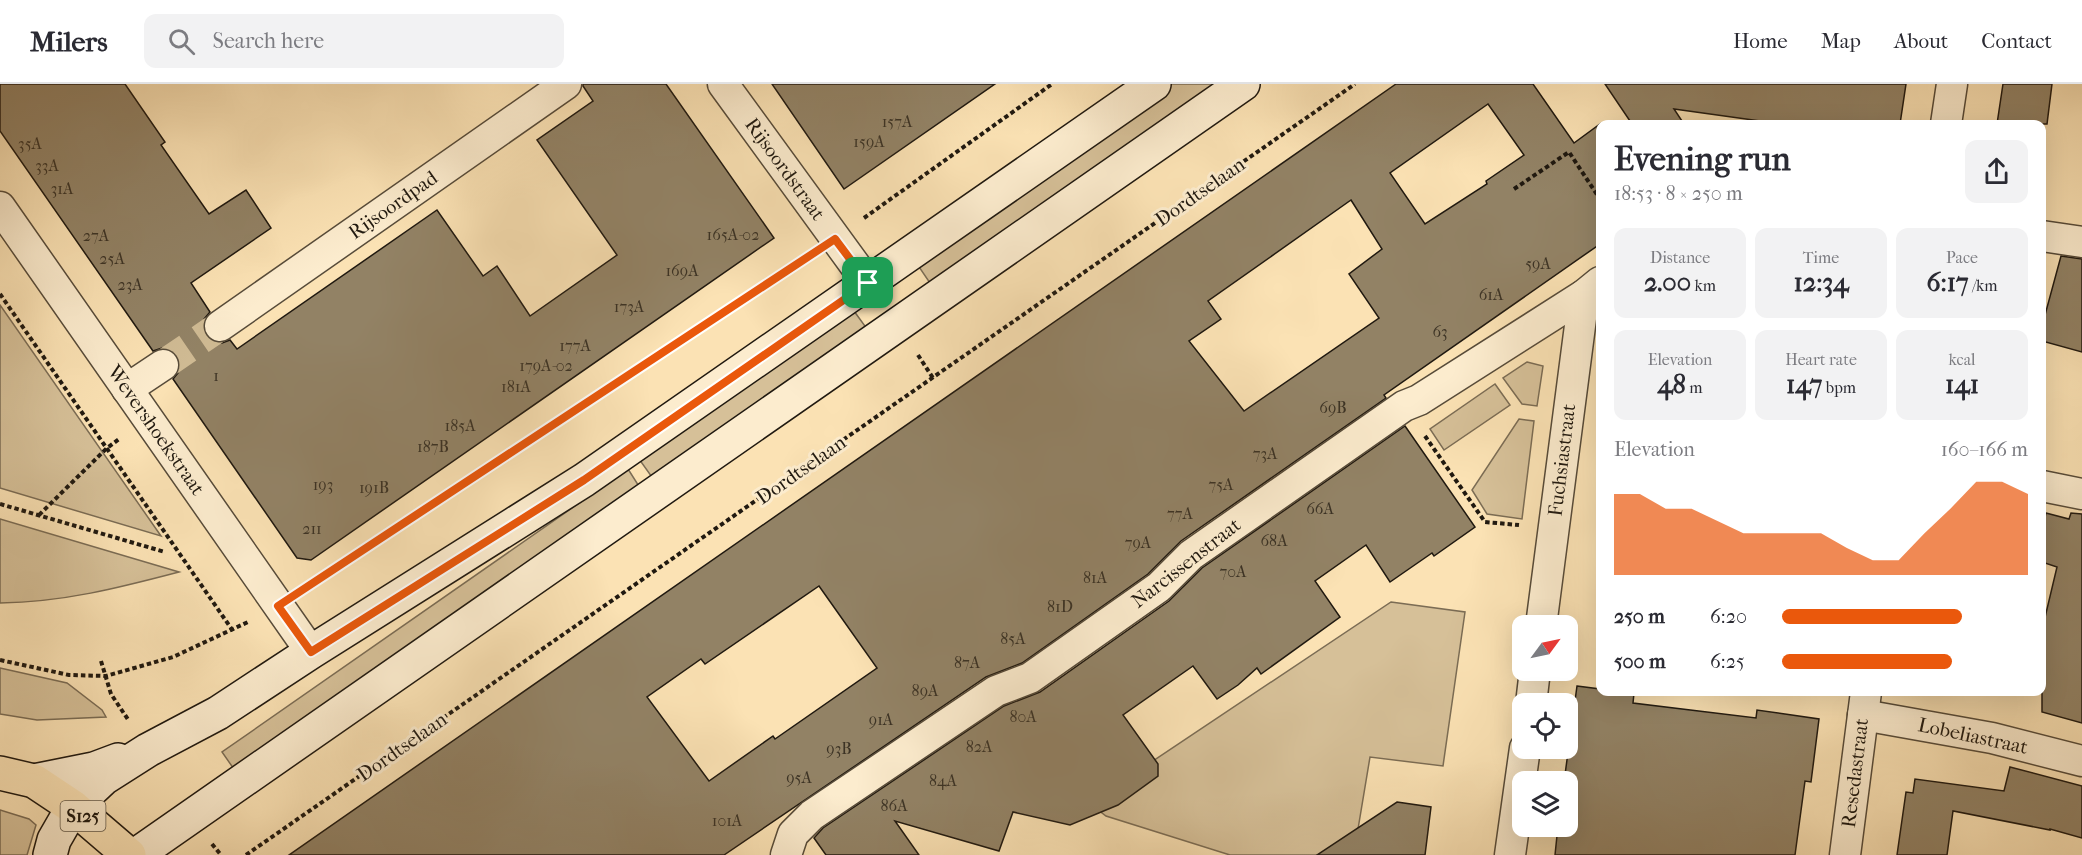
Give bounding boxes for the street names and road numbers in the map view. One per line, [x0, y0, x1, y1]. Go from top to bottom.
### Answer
street label: Rijsoordstraat [740, 113, 830, 225]
street label: Dordtselaan [1151, 152, 1250, 231]
street label: Rijsoordpad [344, 165, 443, 244]
street label: Wevershoekstraat [102, 360, 209, 499]
street label: Fuchsiastraat [1544, 402, 1580, 518]
street label: Dordtselaan [752, 430, 851, 509]
street label: Narcissenstraat [1127, 513, 1245, 613]
street label: Dordtselaan [353, 707, 452, 786]
street label: Lobeliastraat [1916, 713, 2030, 759]
street label: Resedastraat [1837, 717, 1873, 829]
road number: S125 [60, 801, 106, 831]

